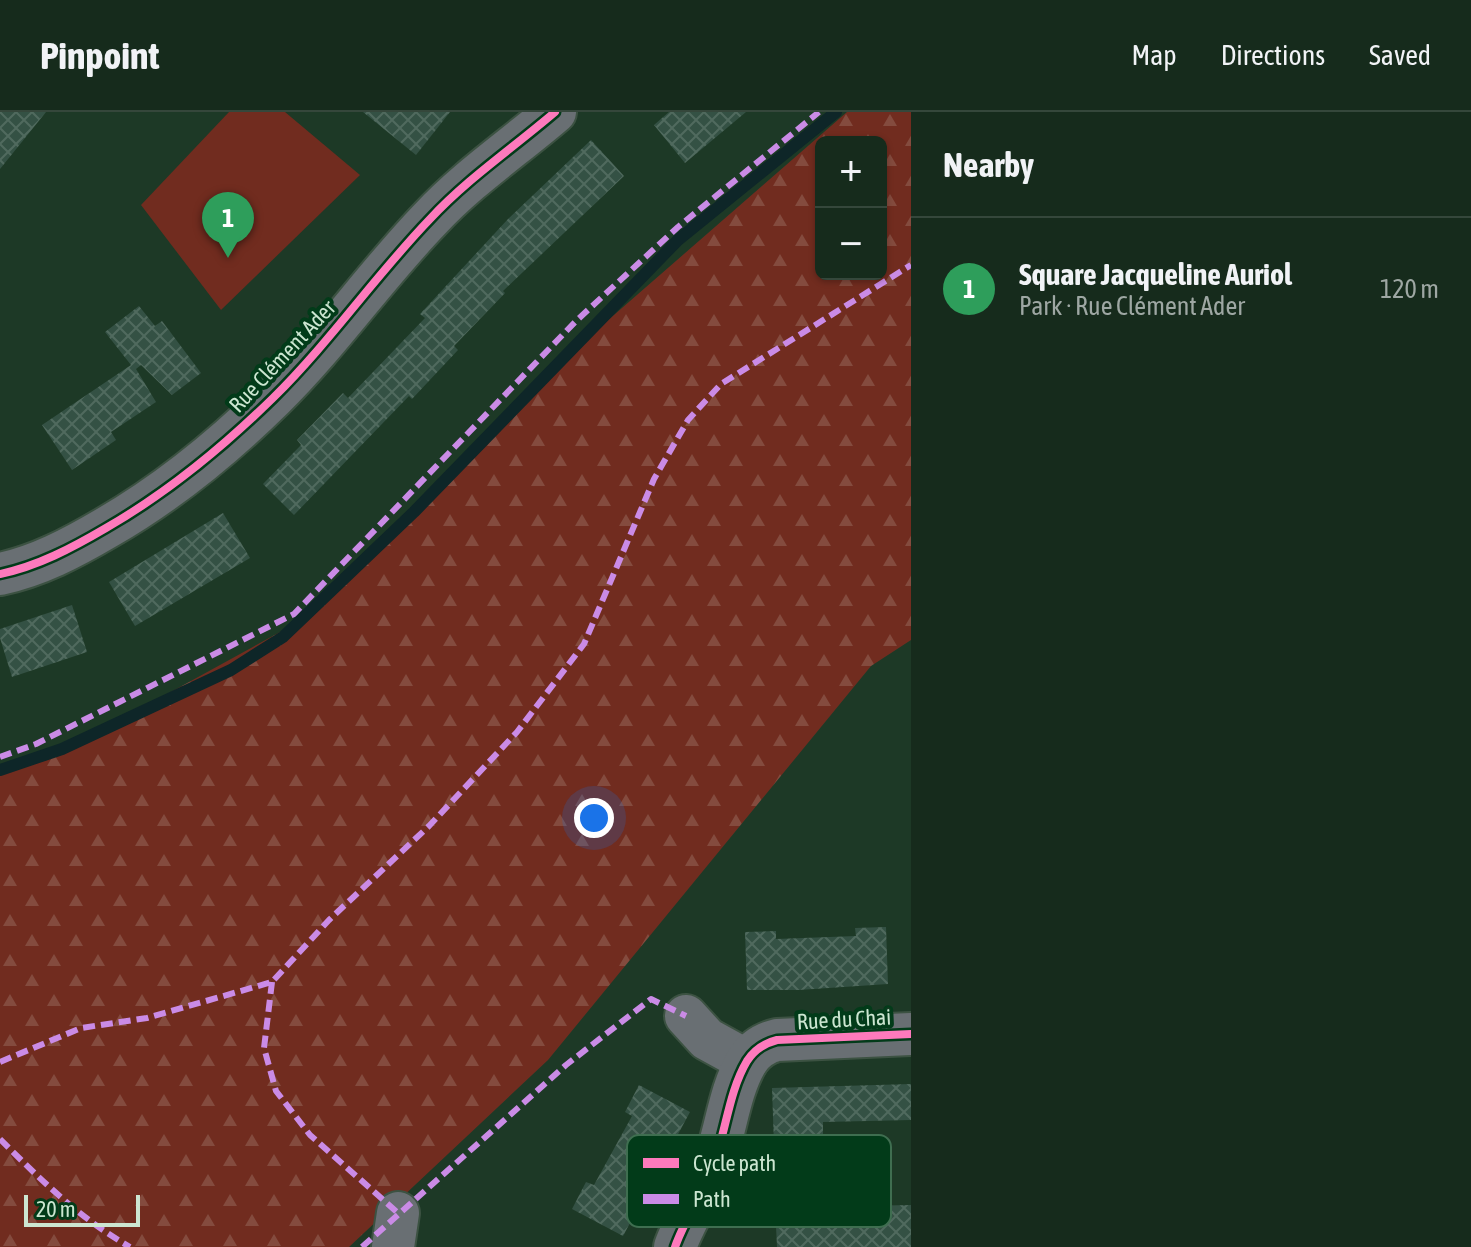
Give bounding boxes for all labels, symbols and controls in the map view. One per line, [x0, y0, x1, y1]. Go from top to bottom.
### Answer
text: Pinpoint [40, 34, 159, 77]
text: Map [1132, 39, 1177, 71]
text: Directions [1221, 39, 1325, 71]
text: Saved [1369, 39, 1431, 71]
map controls [815, 136, 887, 280]
button: + [815, 136, 887, 208]
text: Nearby [943, 145, 1034, 184]
pin: 1 [202, 192, 254, 258]
button: − [815, 208, 887, 280]
text: Square Jacqueline Auriol [1019, 257, 1292, 291]
text: 1 [963, 274, 975, 304]
text: 120 m [1380, 274, 1439, 304]
text: Park · Rue Clément Ader [1019, 291, 1245, 321]
street label: Rue Clément Ader [224, 294, 341, 417]
your location [574, 798, 614, 838]
street label: Rue du Chai [796, 1004, 892, 1034]
legend [627, 1135, 891, 1227]
text: Cycle path [693, 1150, 776, 1176]
text: Path [693, 1186, 731, 1212]
scale bar [24, 1191, 140, 1227]
text: 20 m [36, 1196, 76, 1222]

